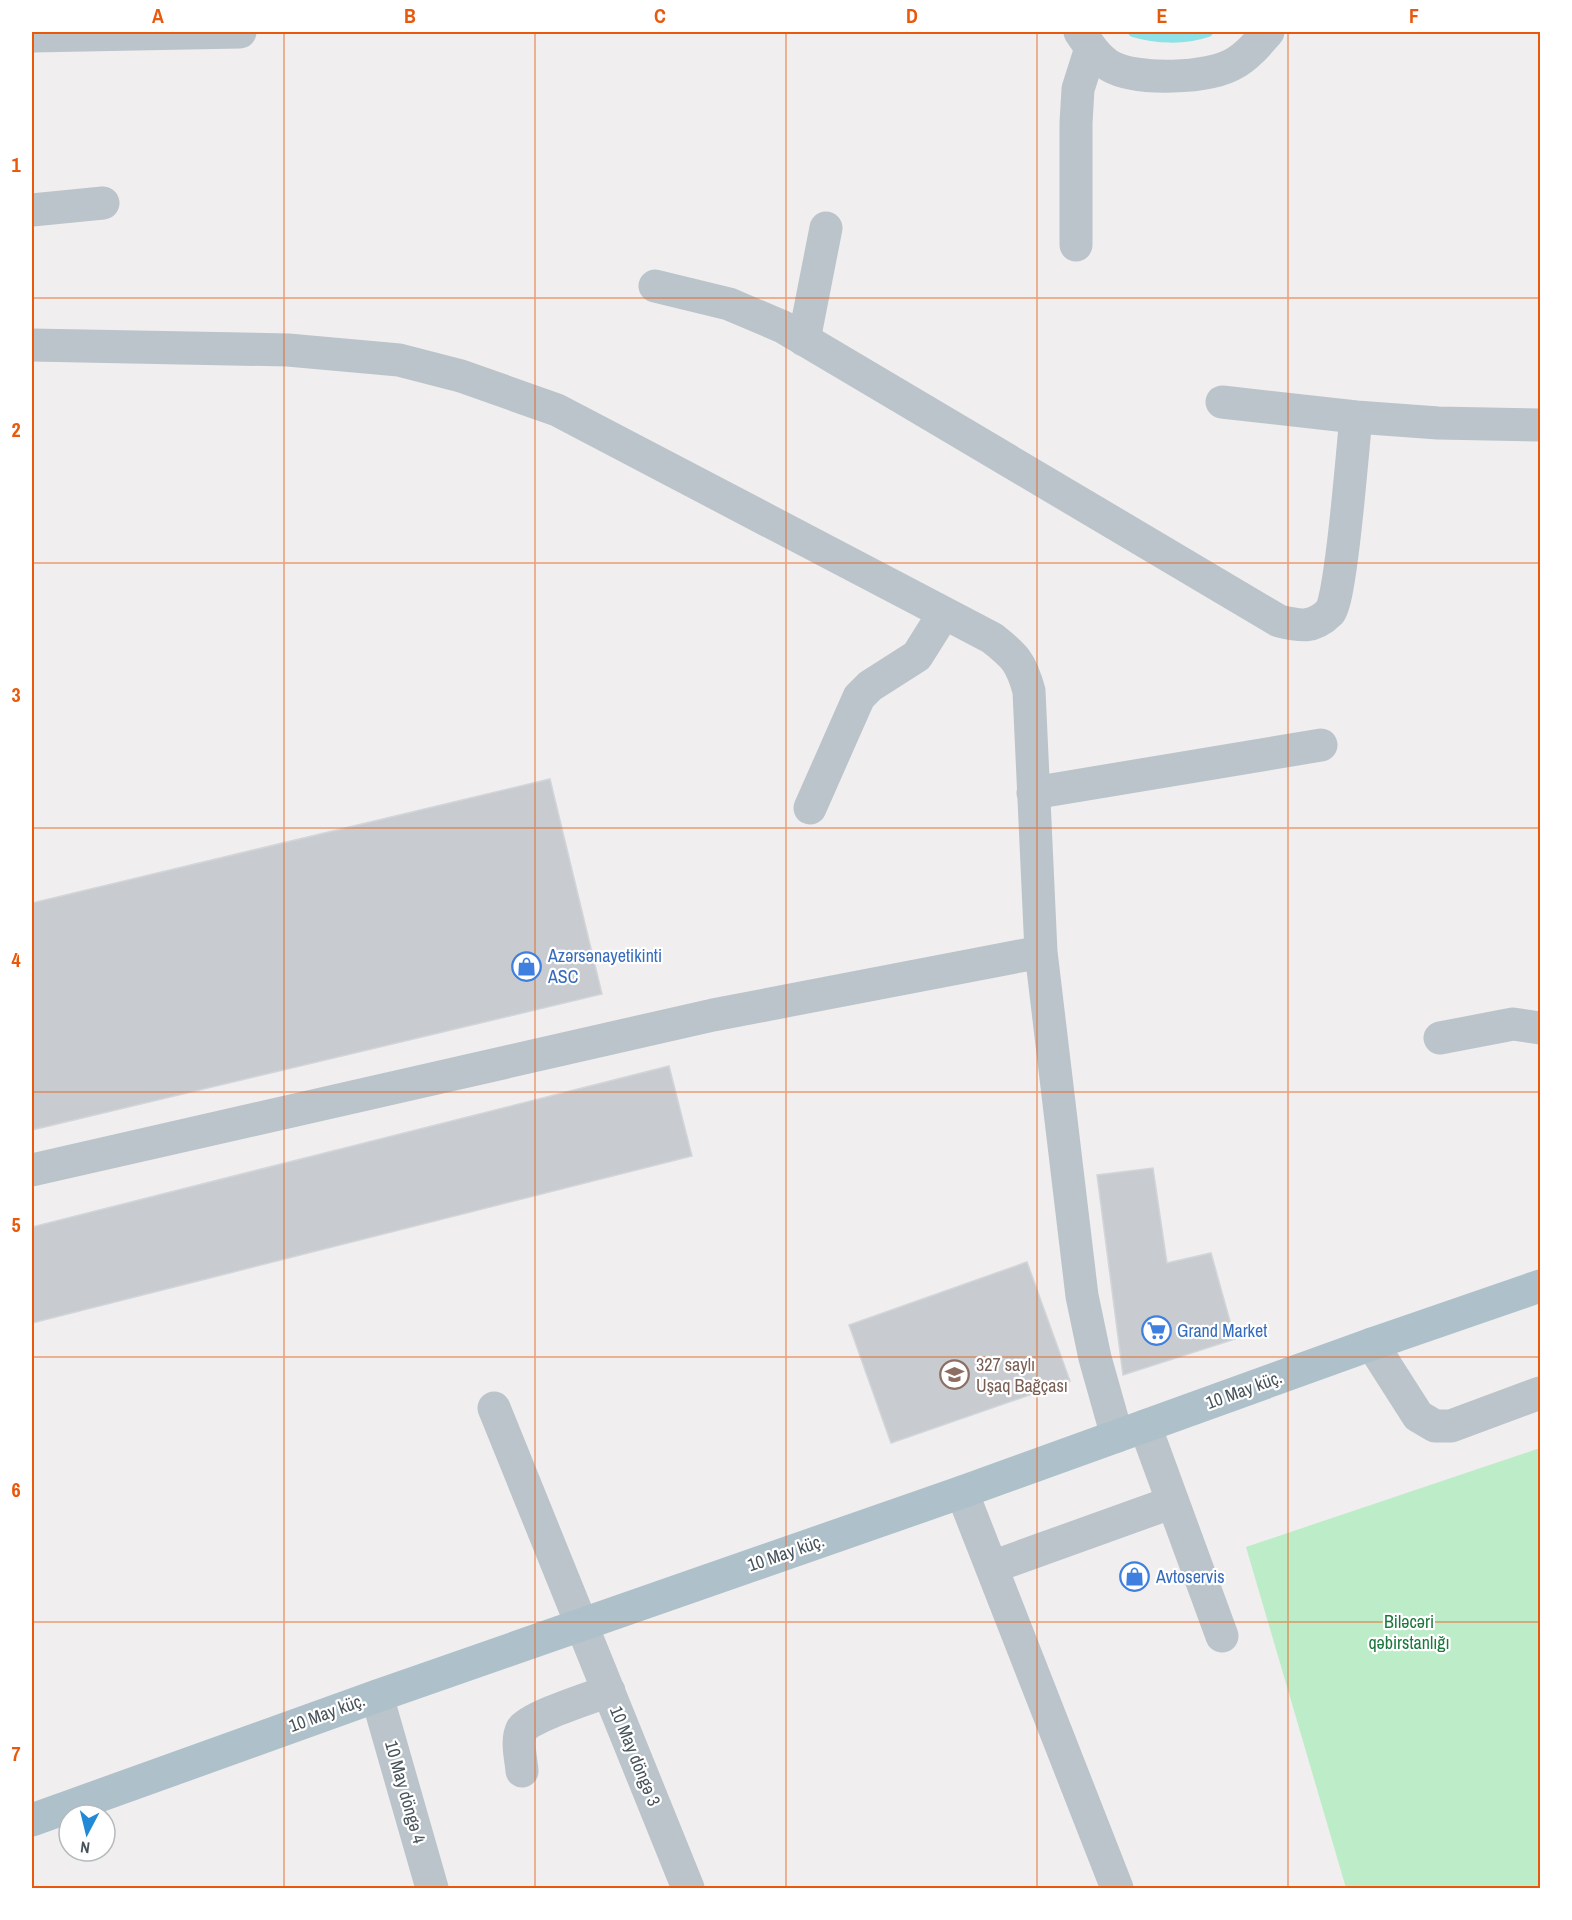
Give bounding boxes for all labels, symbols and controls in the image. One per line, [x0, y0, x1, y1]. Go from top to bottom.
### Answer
text: A [152, 2, 164, 29]
text: B [404, 2, 416, 29]
text: C [654, 2, 666, 29]
text: D [906, 2, 918, 29]
text: E [1157, 2, 1168, 29]
text: F [1409, 2, 1419, 29]
text: 1 [11, 151, 21, 178]
text: 2 [11, 416, 21, 443]
text: 3 [11, 681, 21, 708]
place label: Azərsənayetikinti ASC [547, 943, 662, 989]
text: 4 [11, 946, 21, 973]
shop icon: Azərsənayetikinti ASC [511, 950, 543, 982]
text: 5 [11, 1211, 21, 1238]
supermarket icon: Grand Market [1140, 1315, 1172, 1347]
place label: Grand Market [1177, 1318, 1267, 1343]
place label: 327 saylı Uşaq Bağçası [976, 1352, 1068, 1398]
school or university icon: 327 saylı Uşaq Bağçası [939, 1359, 971, 1391]
street label: 10 May küç. [1202, 1364, 1285, 1415]
text: 6 [11, 1476, 21, 1503]
street label: 10 May küç. [744, 1528, 828, 1577]
shop icon: Avtoservis [1119, 1561, 1151, 1593]
place label: Avtoservis [1155, 1564, 1225, 1589]
park label: Biləcəri qəbirstanlığı [1368, 1609, 1450, 1655]
street label: 10 May küç. [285, 1687, 368, 1738]
street label: 10 May döngə 3 [604, 1702, 667, 1810]
street label: 10 May döngə 4 [379, 1738, 432, 1846]
text: 7 [11, 1740, 21, 1767]
north arrow [57, 1803, 117, 1863]
text: N [79, 1836, 91, 1859]

